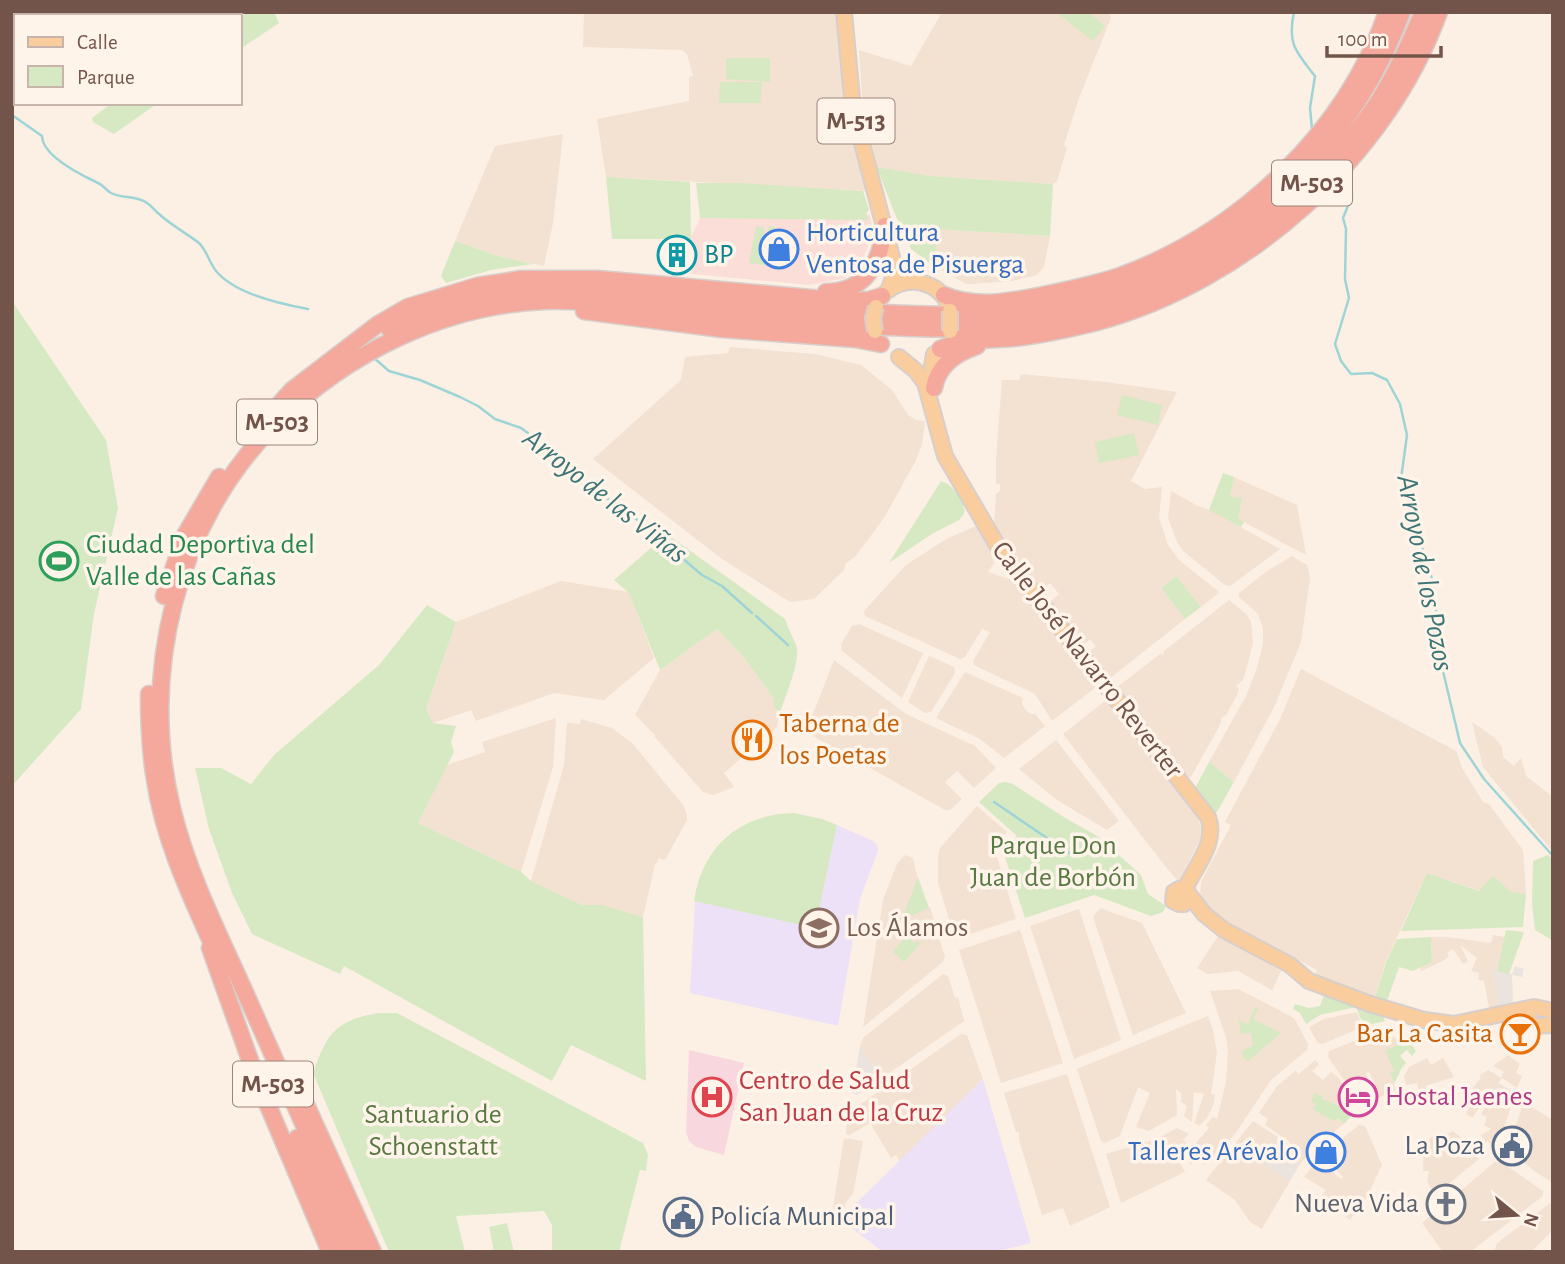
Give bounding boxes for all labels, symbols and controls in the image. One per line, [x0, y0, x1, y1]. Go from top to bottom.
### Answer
legend [14, 14, 242, 105]
scale bar [1327, 14, 1441, 58]
text: 100 m [1338, 29, 1388, 50]
text: Calle [77, 32, 118, 53]
text: Parque [77, 67, 135, 88]
road number: M-513 [818, 98, 894, 144]
road number: M-503 [1272, 160, 1352, 206]
place label: Horticultura Ventosa de Pisuerga [806, 219, 1024, 279]
shop icon: Horticultura Ventosa de Pisuerga [758, 228, 800, 270]
building icon: BP [656, 234, 698, 276]
place label: BP [704, 241, 734, 269]
road number: M-503 [237, 400, 317, 444]
water label: Arroyo de las Viñas [516, 422, 693, 569]
water label: Arroyo de los Pozos [1391, 472, 1459, 674]
place label: Ciudad Deportiva del Valle de las Cañas [86, 531, 315, 591]
street label: Calle José Navarro Reverter [986, 536, 1188, 784]
sports icon: Ciudad Deportiva del Valle de las Cañas [38, 540, 80, 582]
place label: Taberna de los Poetas [779, 710, 900, 770]
restaurant icon: Taberna de los Poetas [731, 719, 773, 761]
park label: Parque Don Juan de Borbón [970, 832, 1136, 892]
school or university icon: Los Álamos [798, 907, 840, 949]
place label: Los Álamos [846, 911, 968, 942]
bar icon: Bar La Casita [1499, 1013, 1541, 1055]
place label: Bar La Casita [1356, 1020, 1493, 1048]
road number: M-503 [233, 1062, 313, 1106]
place label: Centro de Salud San Juan de la Cruz [739, 1067, 943, 1127]
hospital icon: Centro de Salud San Juan de la Cruz [691, 1076, 733, 1118]
hotel icon: Hostal Jaenes [1337, 1076, 1379, 1118]
place label: Hostal Jaenes [1385, 1083, 1533, 1111]
park label: Santuario de Schoenstatt [364, 1101, 502, 1161]
public building icon: La Poza [1491, 1125, 1533, 1167]
shop icon: Talleres Arévalo [1305, 1131, 1347, 1173]
place label: La Poza [1405, 1132, 1485, 1160]
place label: Talleres Arévalo [1128, 1138, 1299, 1166]
north arrow [1481, 1180, 1551, 1250]
church icon: Nueva Vida [1425, 1183, 1467, 1225]
place label: Nueva Vida [1294, 1190, 1419, 1218]
public building icon: Policía Municipal [662, 1196, 704, 1238]
place label: Policía Municipal [710, 1203, 894, 1231]
text: N [1520, 1211, 1542, 1229]

